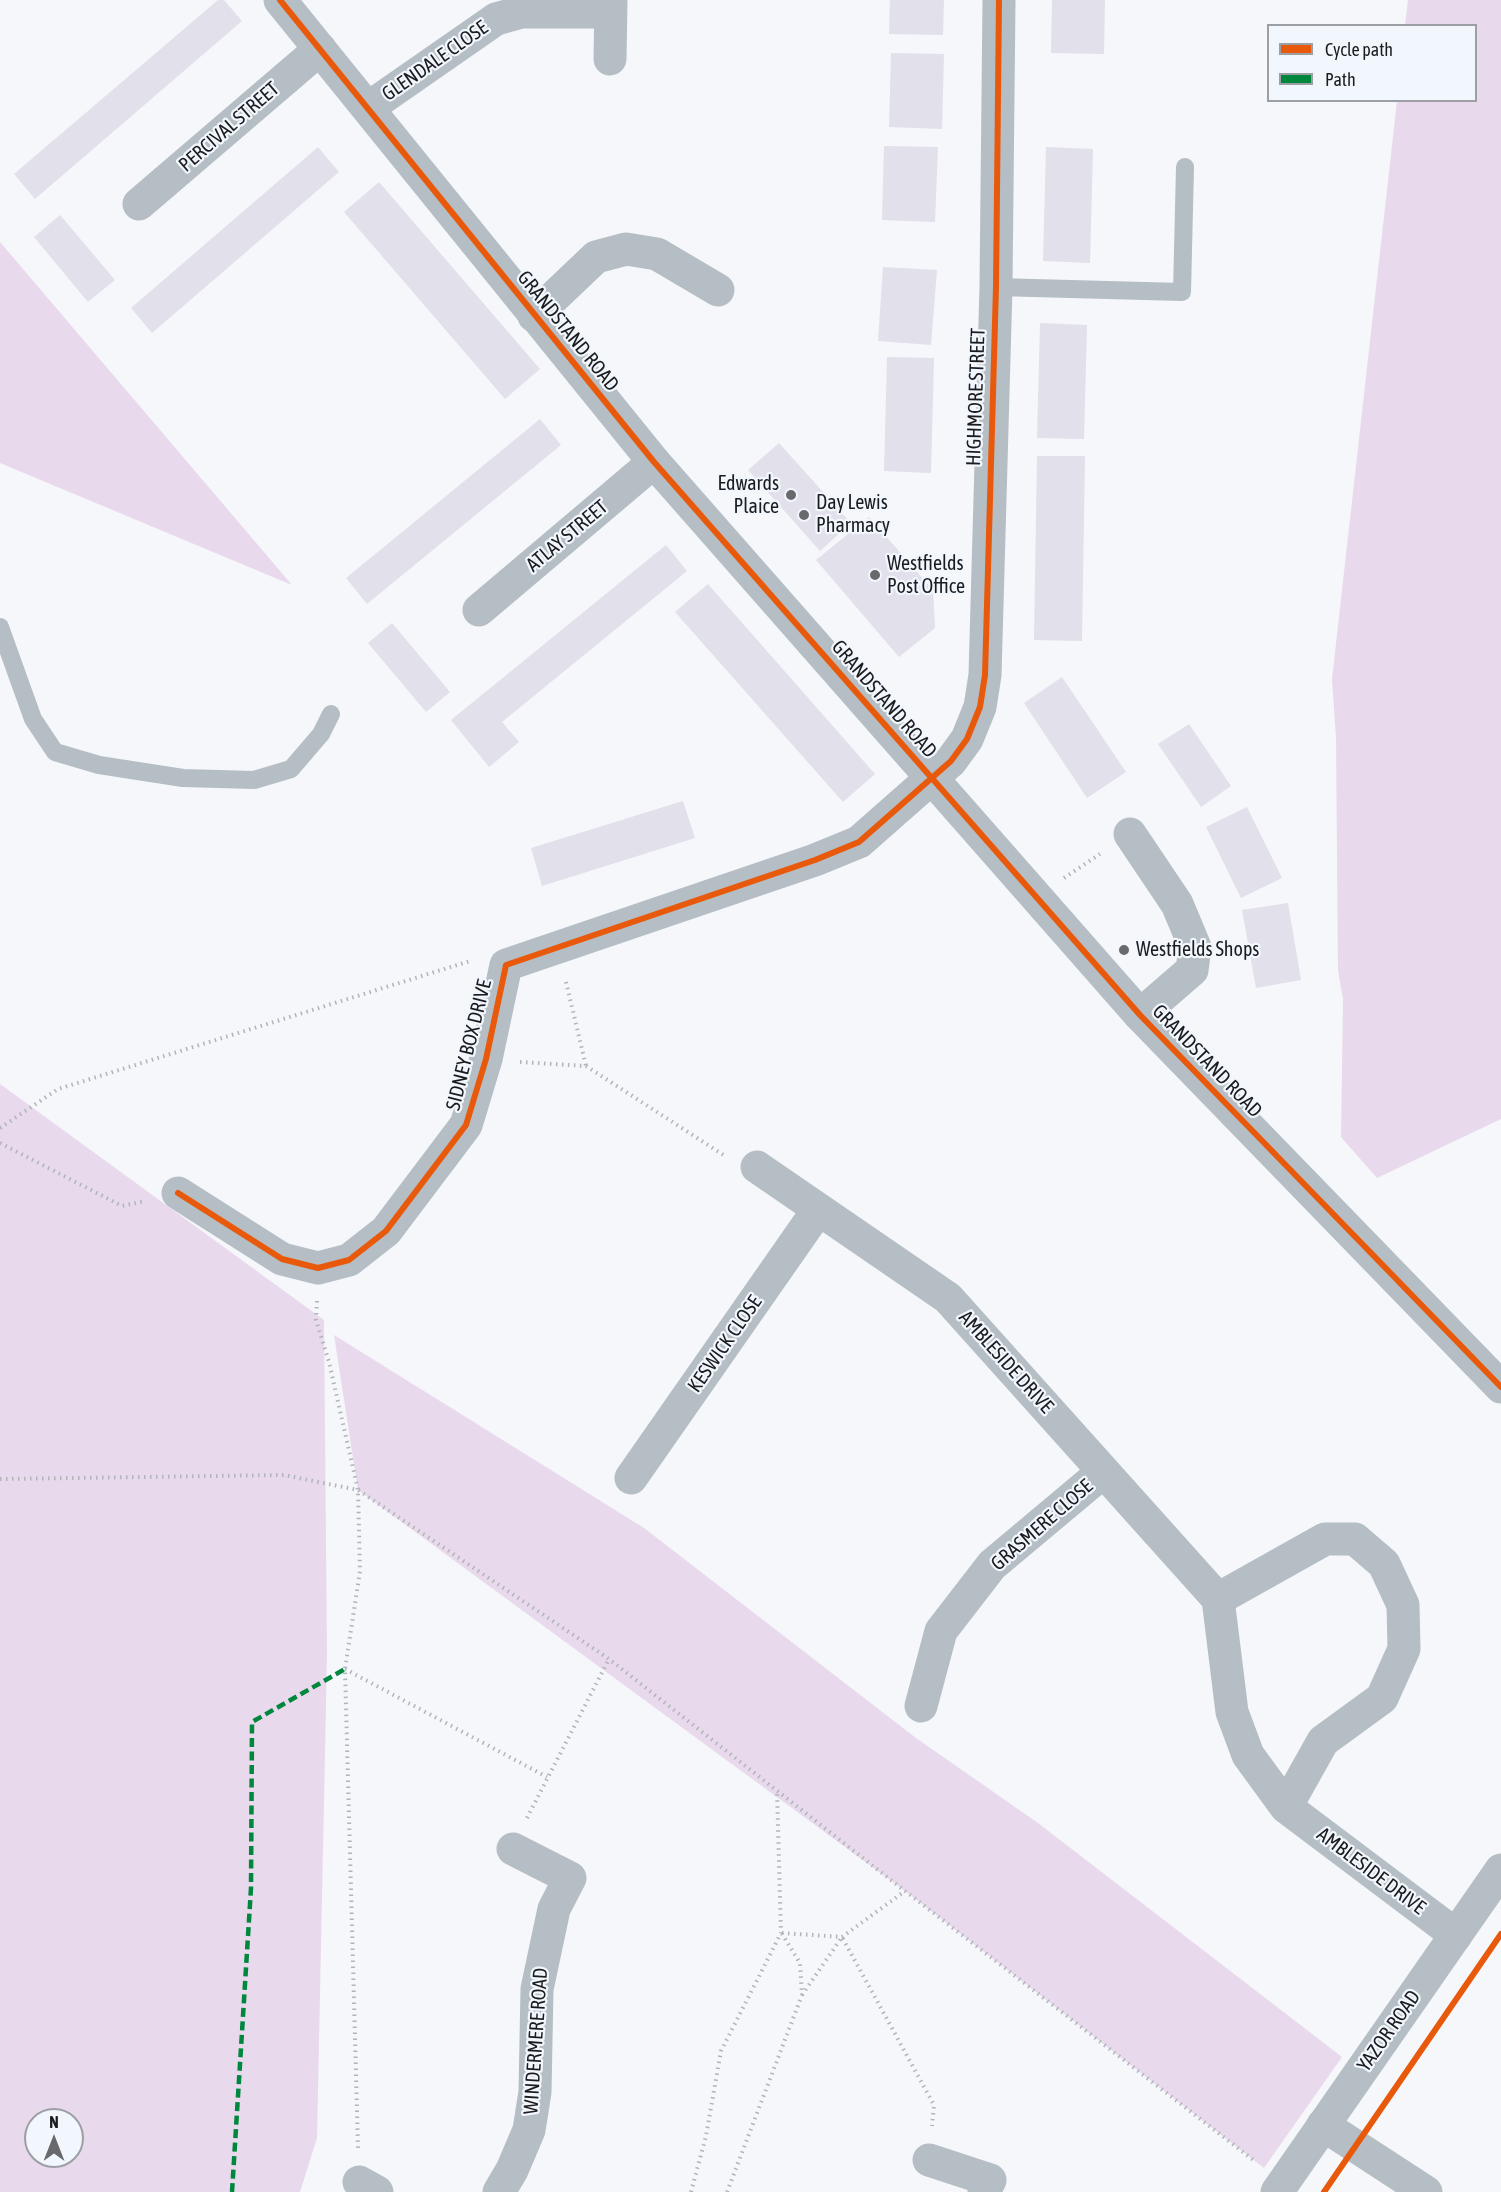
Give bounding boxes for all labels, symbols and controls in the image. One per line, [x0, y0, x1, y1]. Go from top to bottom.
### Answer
street label: GLENDALE CLOSE [377, 16, 493, 106]
legend [1267, 24, 1477, 102]
text: Cycle path [1325, 39, 1393, 60]
text: Path [1325, 69, 1356, 90]
street label: PERCIVAL STREET [174, 77, 284, 177]
street label: GRANDSTAND ROAD [512, 266, 624, 396]
street label: HIGHMORE STREET [962, 327, 990, 467]
place label: Edwards Plaice [718, 472, 779, 519]
marker: Edwards Plaice [784, 488, 798, 502]
place label: Day Lewis Pharmacy [816, 491, 890, 538]
street label: ATLAY STREET [521, 495, 613, 577]
marker: Day Lewis Pharmacy [797, 508, 811, 522]
place label: Westfields Post Office [887, 552, 965, 599]
marker: Westfields Post Office [868, 568, 882, 582]
street label: GRANDSTAND ROAD [826, 635, 942, 763]
place label: Westfields Shops [1136, 938, 1259, 962]
marker: Westfields Shops [1117, 943, 1131, 957]
street label: SIDNEY BOX DRIVE [441, 977, 497, 1113]
street label: GRANDSTAND ROAD [1147, 1000, 1267, 1122]
street label: KESWICK CLOSE [683, 1291, 767, 1397]
street label: AMBLESIDE DRIVE [954, 1306, 1058, 1418]
street label: GRASMERE CLOSE [986, 1474, 1098, 1576]
street label: AMBLESIDE DRIVE [1312, 1822, 1430, 1920]
street label: WINDERMERE ROAD [519, 1967, 553, 2115]
street label: YAZOR ROAD [1352, 1986, 1426, 2076]
north arrow [24, 2108, 84, 2168]
text: N [49, 2113, 59, 2131]

